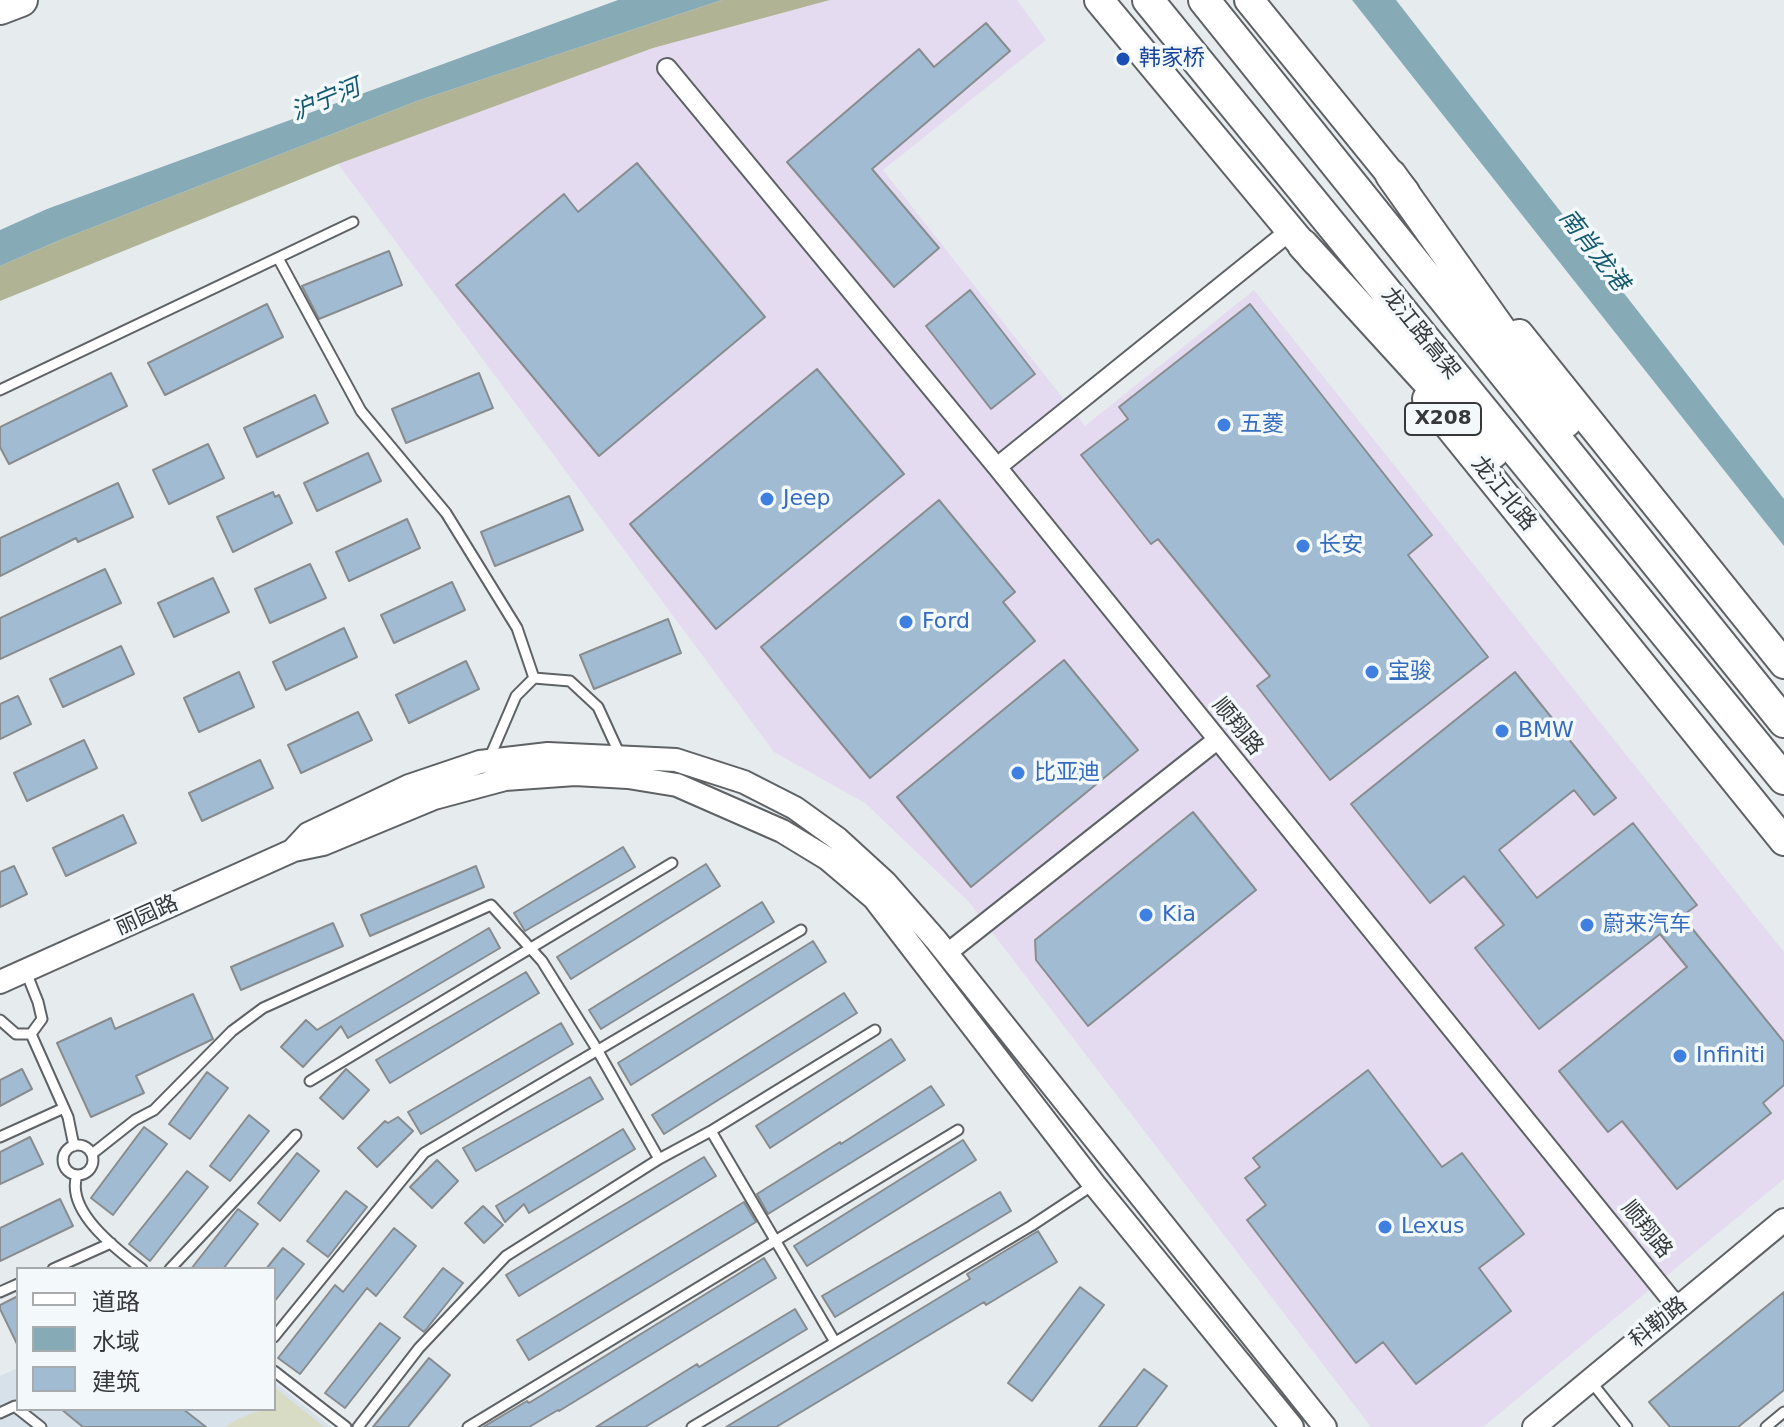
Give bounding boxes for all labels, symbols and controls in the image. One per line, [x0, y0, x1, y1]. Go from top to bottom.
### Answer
place label: 韩家桥 [1139, 46, 1205, 72]
marker: 韩家桥 [1114, 50, 1132, 68]
water label: 沪宁河 [287, 74, 365, 128]
water label: 南肖龙港 [1552, 204, 1634, 298]
street label: 龙江路高架 [1375, 283, 1465, 385]
road number: X208 [1405, 403, 1481, 435]
place label: 五菱 [1240, 412, 1284, 438]
marker: 五菱 [1215, 416, 1233, 434]
street label: 龙江北路 [1465, 451, 1541, 537]
place label: Jeep [783, 486, 831, 512]
marker: Jeep [758, 490, 776, 508]
place label: 长安 [1319, 533, 1363, 559]
marker: 长安 [1294, 537, 1312, 555]
place label: Ford [922, 609, 970, 635]
marker: Ford [897, 613, 915, 631]
place label: 宝骏 [1388, 659, 1432, 685]
marker: 宝骏 [1363, 663, 1381, 681]
street label: 顺翔路 [1206, 693, 1268, 761]
place label: BMW [1518, 718, 1574, 744]
marker: BMW [1493, 722, 1511, 740]
place label: 比亚迪 [1034, 760, 1100, 786]
marker: 比亚迪 [1009, 764, 1027, 782]
street label: 丽园路 [111, 891, 183, 941]
place label: Kia [1162, 902, 1196, 928]
marker: Kia [1137, 906, 1155, 924]
place label: 蔚来汽车 [1603, 912, 1691, 938]
marker: 蔚来汽车 [1578, 916, 1596, 934]
place label: Infiniti [1696, 1043, 1765, 1069]
marker: Infiniti [1671, 1047, 1689, 1065]
street label: 顺翔路 [1615, 1196, 1677, 1264]
place label: Lexus [1401, 1214, 1464, 1240]
marker: Lexus [1376, 1218, 1394, 1236]
legend [16, 1267, 276, 1411]
text: 道路 [92, 1288, 140, 1316]
street label: 科勒路 [1625, 1292, 1693, 1354]
text: 水域 [92, 1328, 140, 1356]
text: 建筑 [92, 1368, 140, 1396]

